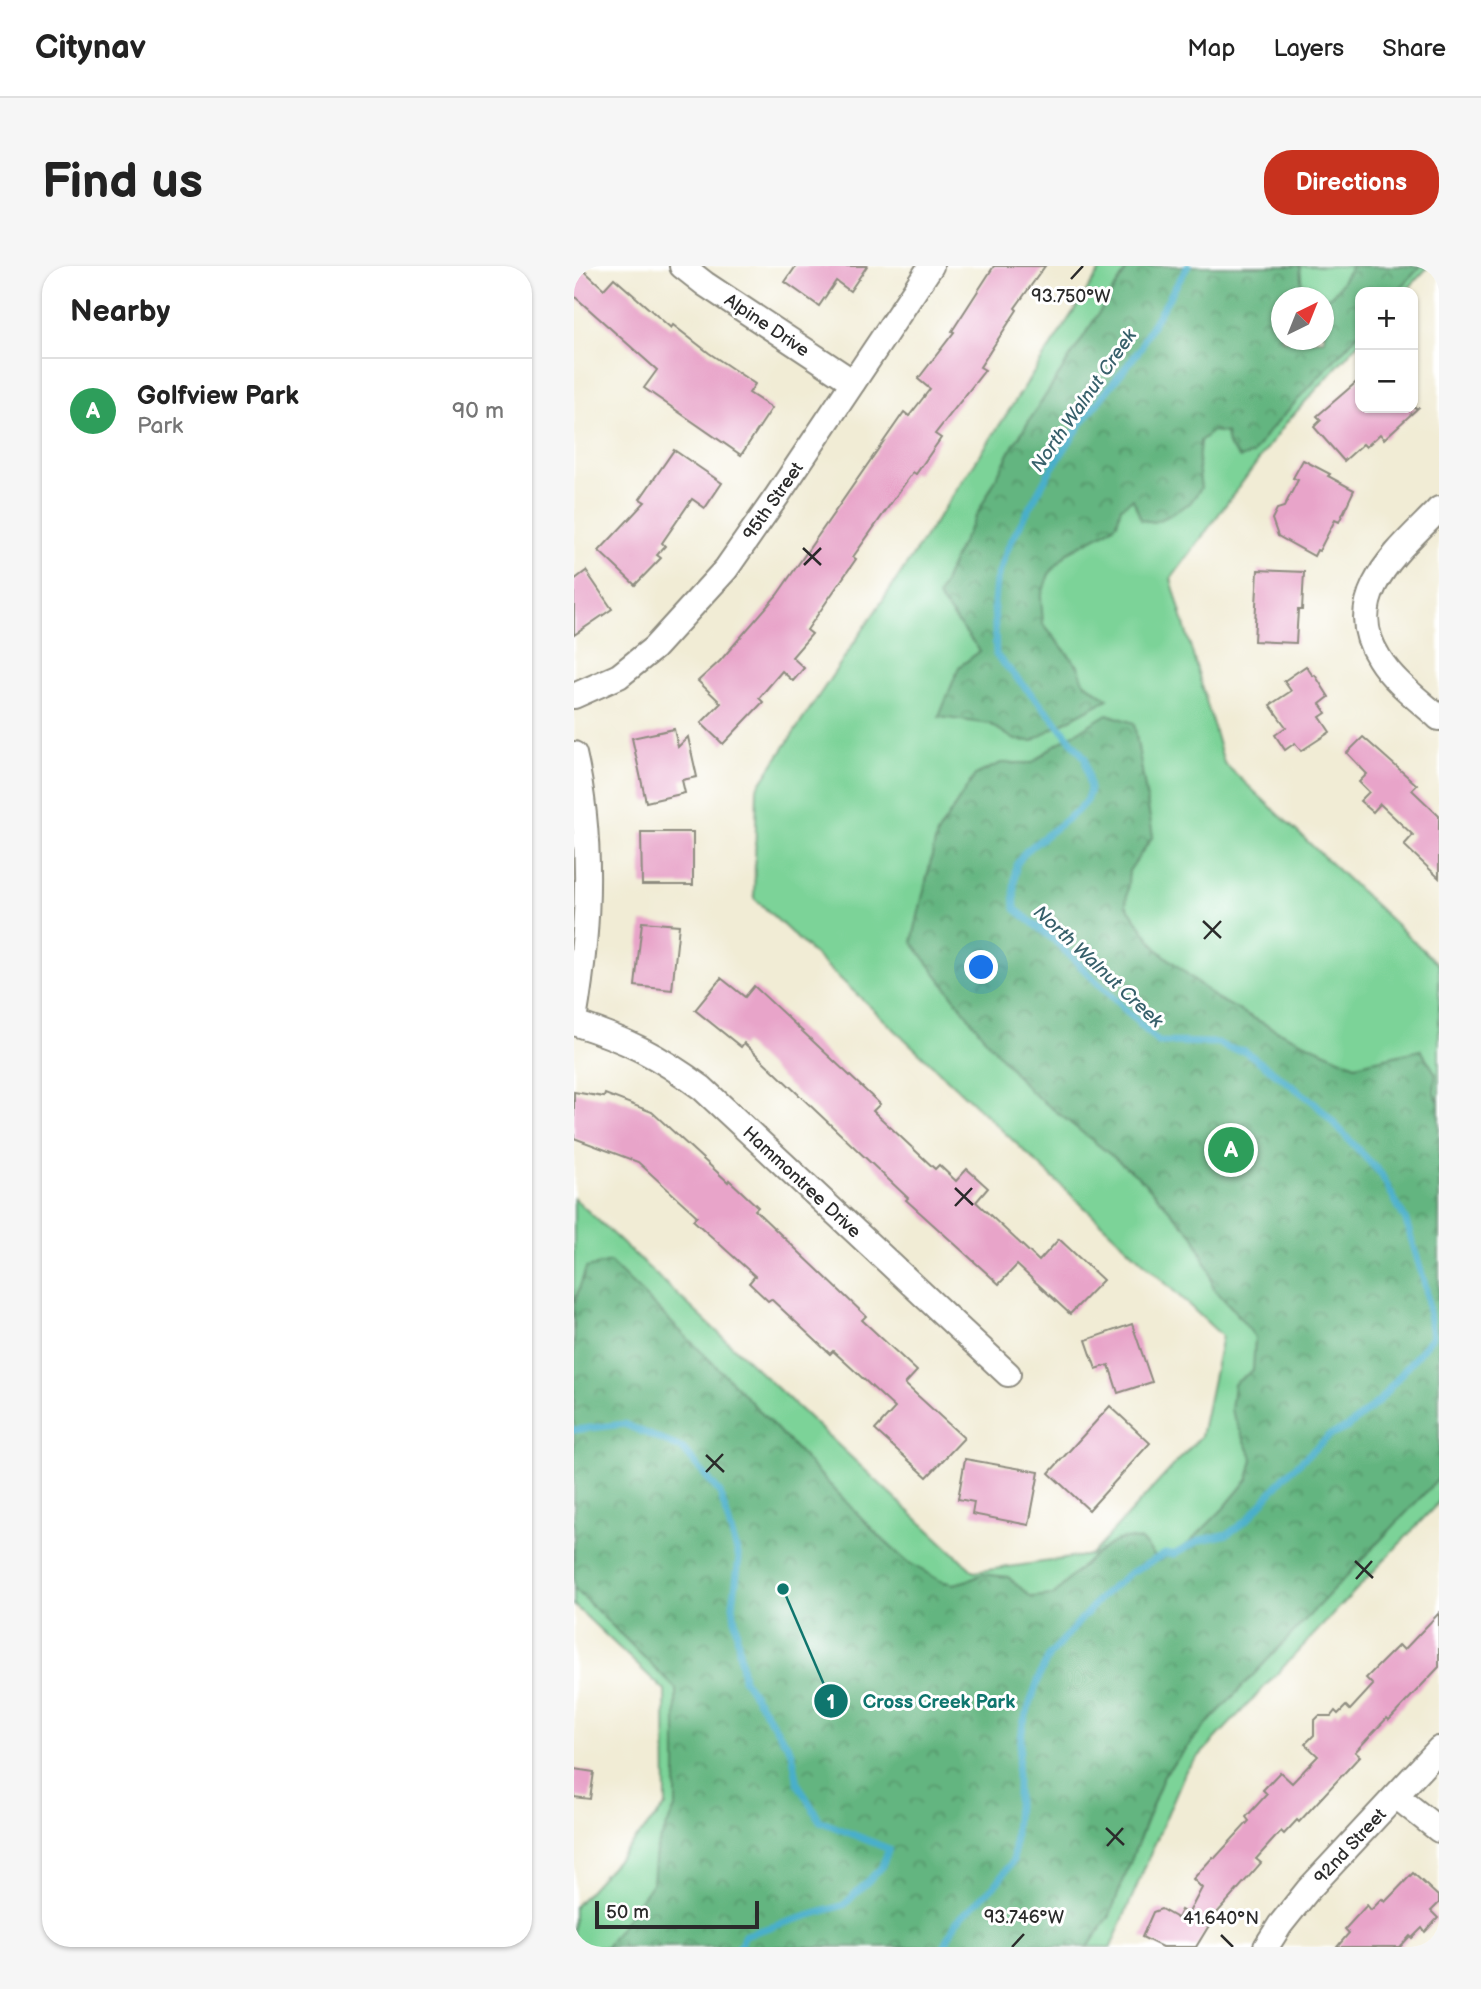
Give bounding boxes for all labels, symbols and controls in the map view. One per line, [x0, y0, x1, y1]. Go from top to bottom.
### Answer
text: Citynav [35, 28, 146, 68]
text: Map [1187, 34, 1235, 63]
text: Layers [1273, 34, 1344, 63]
text: Share [1382, 34, 1446, 63]
button: Directions [1264, 150, 1439, 215]
text: Find us [42, 153, 203, 212]
text: 93.750°W [1031, 286, 1111, 307]
north arrow [1271, 287, 1334, 350]
map controls [1355, 287, 1418, 413]
button: + [1355, 287, 1418, 350]
street label: Alpine Drive [720, 289, 813, 362]
text: Nearby [70, 294, 170, 330]
water label: North Walnut Creek [1026, 325, 1142, 477]
button: − [1355, 350, 1418, 413]
text: Golfview Park [137, 381, 299, 412]
text: A [86, 397, 100, 425]
text: 90 m [452, 397, 504, 425]
text: Park [137, 412, 183, 440]
street label: 95th Street [739, 458, 808, 544]
water label: North Walnut Creek [1028, 901, 1168, 1033]
your location [964, 950, 998, 984]
street label: Hammontree Drive [738, 1122, 865, 1243]
pin: A [1208, 1124, 1254, 1176]
callout: Cross Creek Park [814, 1681, 1029, 1721]
text: 1 [827, 1690, 835, 1715]
text: Cross Creek Park [863, 1691, 1015, 1714]
street label: 92nd Street [1310, 1804, 1391, 1888]
scale bar [595, 1898, 760, 1930]
text: 50 m [606, 1901, 649, 1924]
text: 93.746°W [984, 1907, 1065, 1928]
text: 41.640°N [1183, 1908, 1259, 1929]

